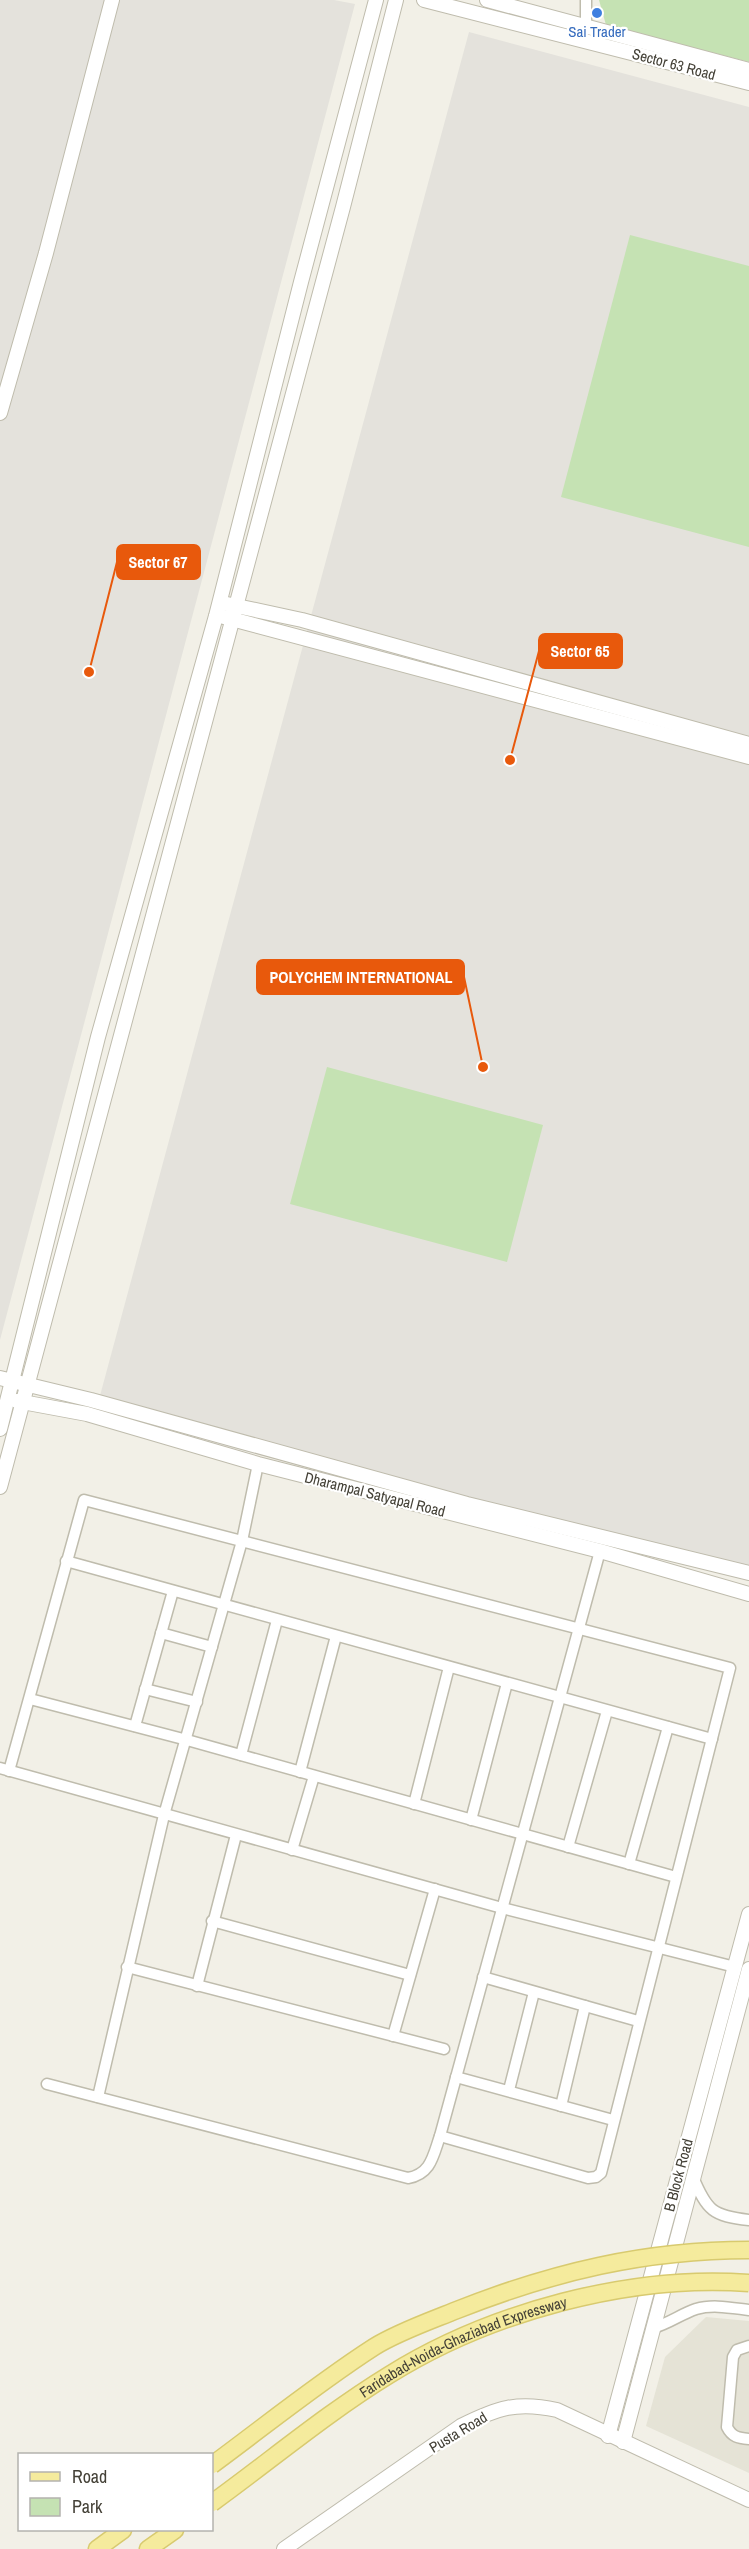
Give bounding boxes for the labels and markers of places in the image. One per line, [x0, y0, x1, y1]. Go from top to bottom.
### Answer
marker: Sai Trader [590, 6, 604, 20]
place label: Sai Trader [568, 21, 626, 42]
callout: Sector 67 [117, 545, 200, 579]
callout: Sector 65 [539, 634, 622, 668]
callout: POLYCHEM INTERNATIONAL [257, 960, 464, 994]

